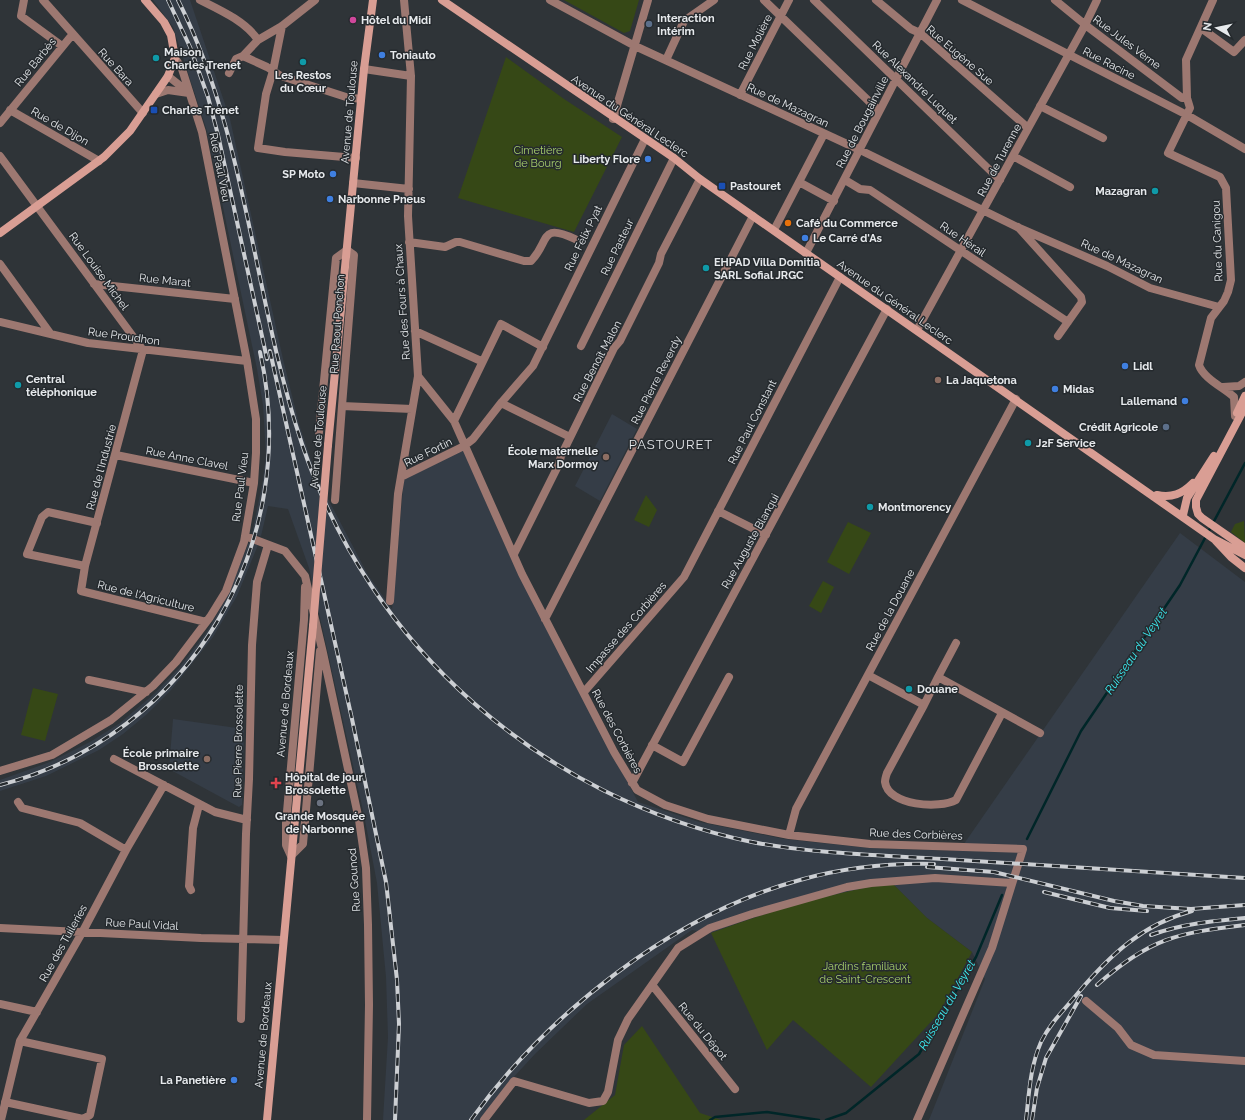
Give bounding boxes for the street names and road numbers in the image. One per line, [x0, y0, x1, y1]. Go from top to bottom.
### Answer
street label: Rue Molière [736, 12, 775, 72]
street label: Rue Jules Verne [1090, 13, 1164, 72]
street label: Rue Eugène Sue [923, 23, 996, 88]
street label: Rue Barbès [12, 35, 59, 89]
street label: Rue Alexandre Luquet [869, 38, 960, 127]
street label: Rue Racine [1080, 45, 1138, 82]
street label: Rue Bara [95, 46, 136, 89]
street label: Avenue de Toulouse [339, 59, 361, 164]
street label: Avenue du Général Leclerc [569, 72, 691, 160]
street label: Rue de Bougainville [834, 74, 892, 170]
street label: Rue de Mazagran [745, 81, 831, 130]
street label: Rue de Dijon [28, 105, 91, 148]
street label: Rue de Turenne [975, 121, 1024, 199]
street label: Rue Paul Vieu [206, 131, 233, 203]
street label: Rue du Canigou [1210, 200, 1225, 282]
street label: Rue Félix Pyat [562, 203, 605, 273]
street label: Rue Pasteur [598, 217, 637, 278]
street label: Rue Hérail [937, 219, 988, 260]
street label: Rue Louise Michel [66, 230, 131, 313]
street label: Rue de Mazagran [1079, 237, 1165, 286]
street label: Rue des Fours à Chaux [392, 243, 413, 360]
street label: Avenue du Général Leclerc [834, 257, 955, 347]
street label: Rue Marat [138, 271, 192, 290]
street label: Rue Raoul Ponchon [328, 274, 347, 374]
street label: Rue Benoît Malon [571, 318, 624, 404]
street label: Rue Proudhon [87, 325, 161, 348]
street label: Rue Pierre Reverdy [629, 334, 684, 427]
street label: Rue Paul Constant [725, 377, 780, 467]
street label: Avenue de Toulouse [308, 384, 330, 489]
street label: Rue de l'Industrie [84, 422, 119, 511]
street label: Rue Fortin [402, 435, 454, 470]
street label: Rue Anne Clavel [145, 444, 229, 473]
street label: Rue Paul Vieu [230, 451, 251, 523]
street label: Rue Auguste Blanqui [719, 492, 782, 591]
street label: Rue de la Douane [863, 567, 918, 653]
street label: Rue de l'Agriculture [96, 578, 196, 615]
street label: Impasse des Corbières [583, 579, 669, 675]
street label: Avenue de Bordeaux [274, 650, 297, 758]
street label: Rue Pierre Brossolette [231, 684, 246, 798]
street label: Rue des Corbières [589, 687, 644, 776]
street label: Rue des Corbières [869, 826, 963, 843]
street label: Rue Gounod [346, 848, 363, 912]
street label: Rue des Tuileries [37, 902, 90, 984]
street label: Rue Paul Vidal [105, 916, 179, 933]
street label: Avenue de Bordeaux [252, 981, 275, 1089]
street label: Rue du Dépot [675, 1000, 730, 1063]

